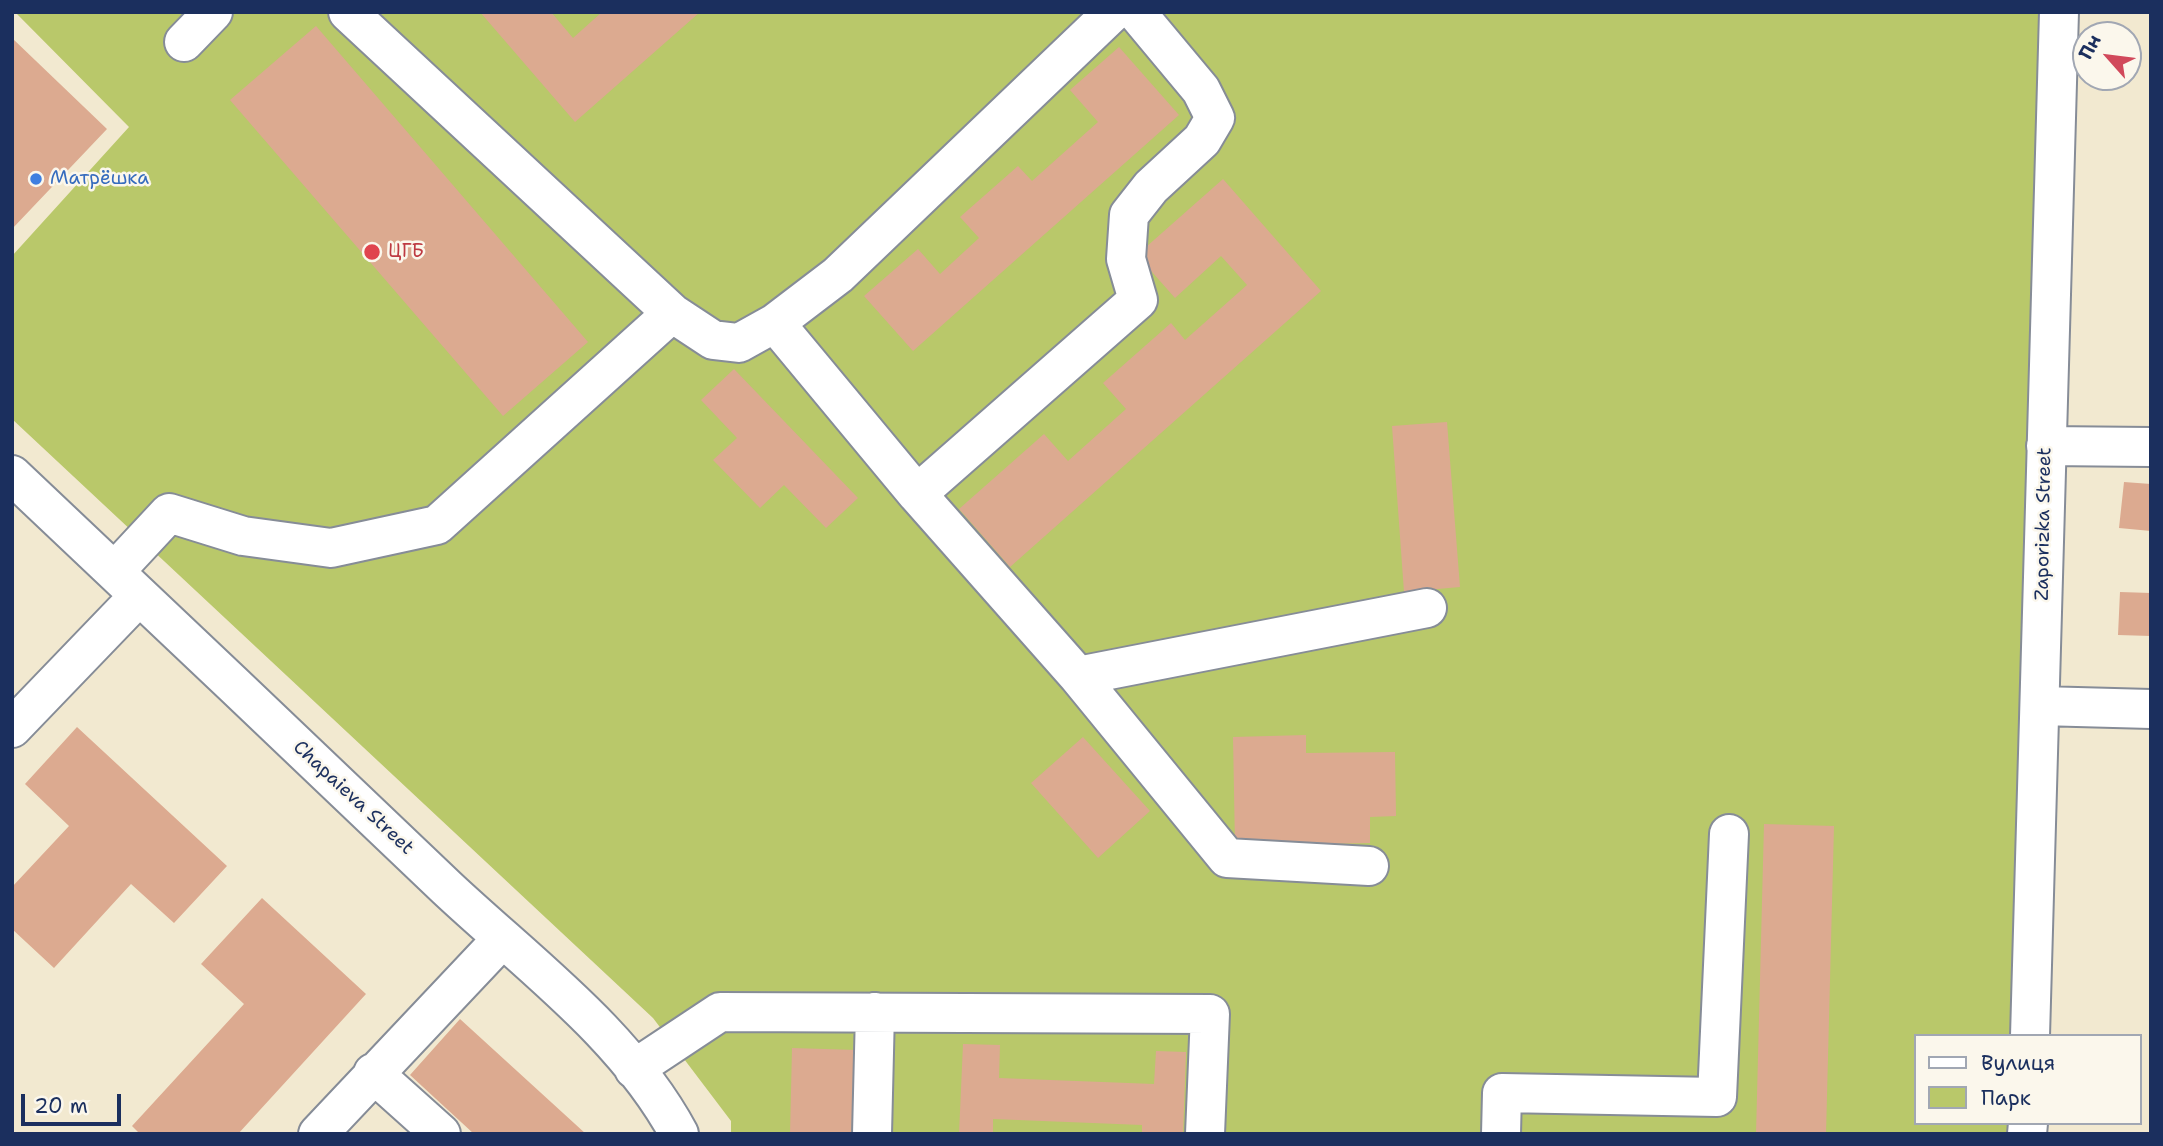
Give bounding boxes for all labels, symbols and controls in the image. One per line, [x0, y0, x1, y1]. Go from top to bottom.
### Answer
north arrow [2072, 21, 2142, 91]
text: Пн [2073, 30, 2107, 64]
place label: Матрёшка [50, 168, 149, 190]
marker: Матрёшка [28, 171, 44, 187]
place label: ЦГБ [388, 241, 424, 263]
marker: ЦГБ [362, 242, 382, 262]
street label: Zaporizka Street [2031, 447, 2057, 601]
street label: Chapaieva Street [288, 736, 418, 860]
legend [1914, 1034, 2142, 1125]
text: Вулиця [1981, 1049, 2055, 1077]
scale bar [24, 1080, 124, 1124]
text: Парк [1981, 1084, 2031, 1112]
text: 20 m [34, 1092, 88, 1120]

